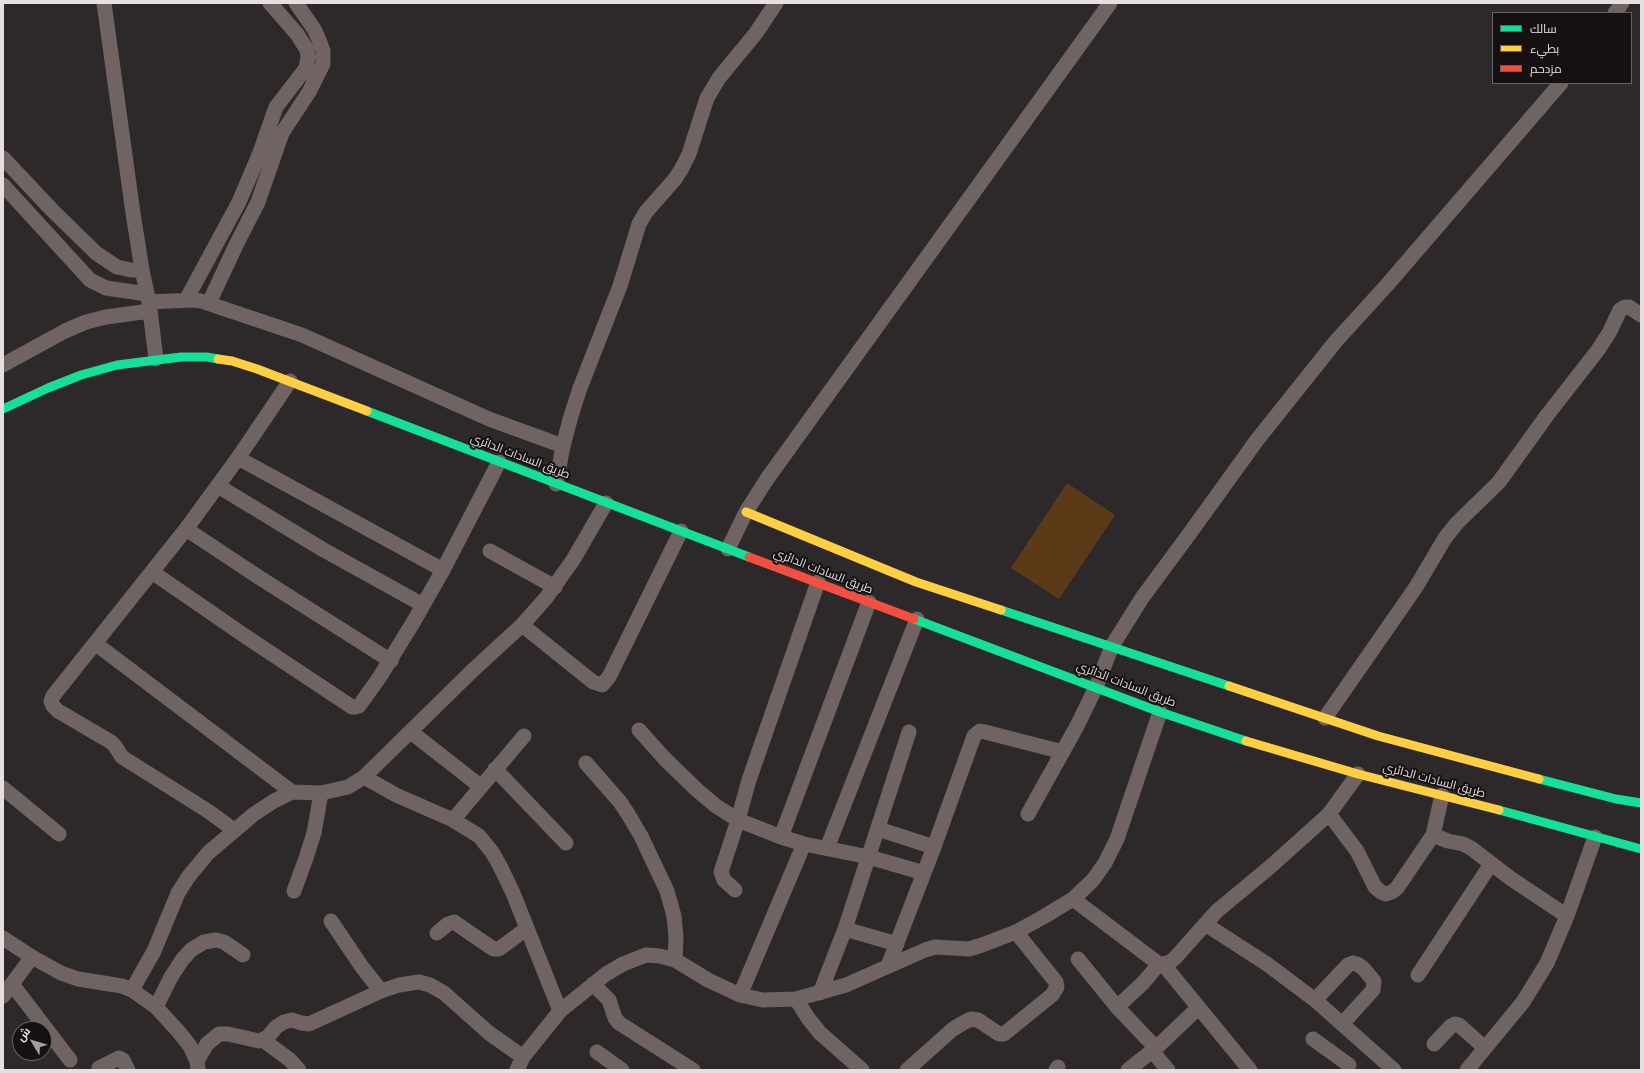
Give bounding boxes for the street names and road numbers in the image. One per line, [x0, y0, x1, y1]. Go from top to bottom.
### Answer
street label: طريق السادات الدائري [468, 431, 572, 483]
street label: طريق السادات الدائري [771, 546, 875, 598]
street label: طريق السادات الدائري [1074, 659, 1178, 711]
street label: طريق السادات الدائري [1381, 760, 1487, 802]

